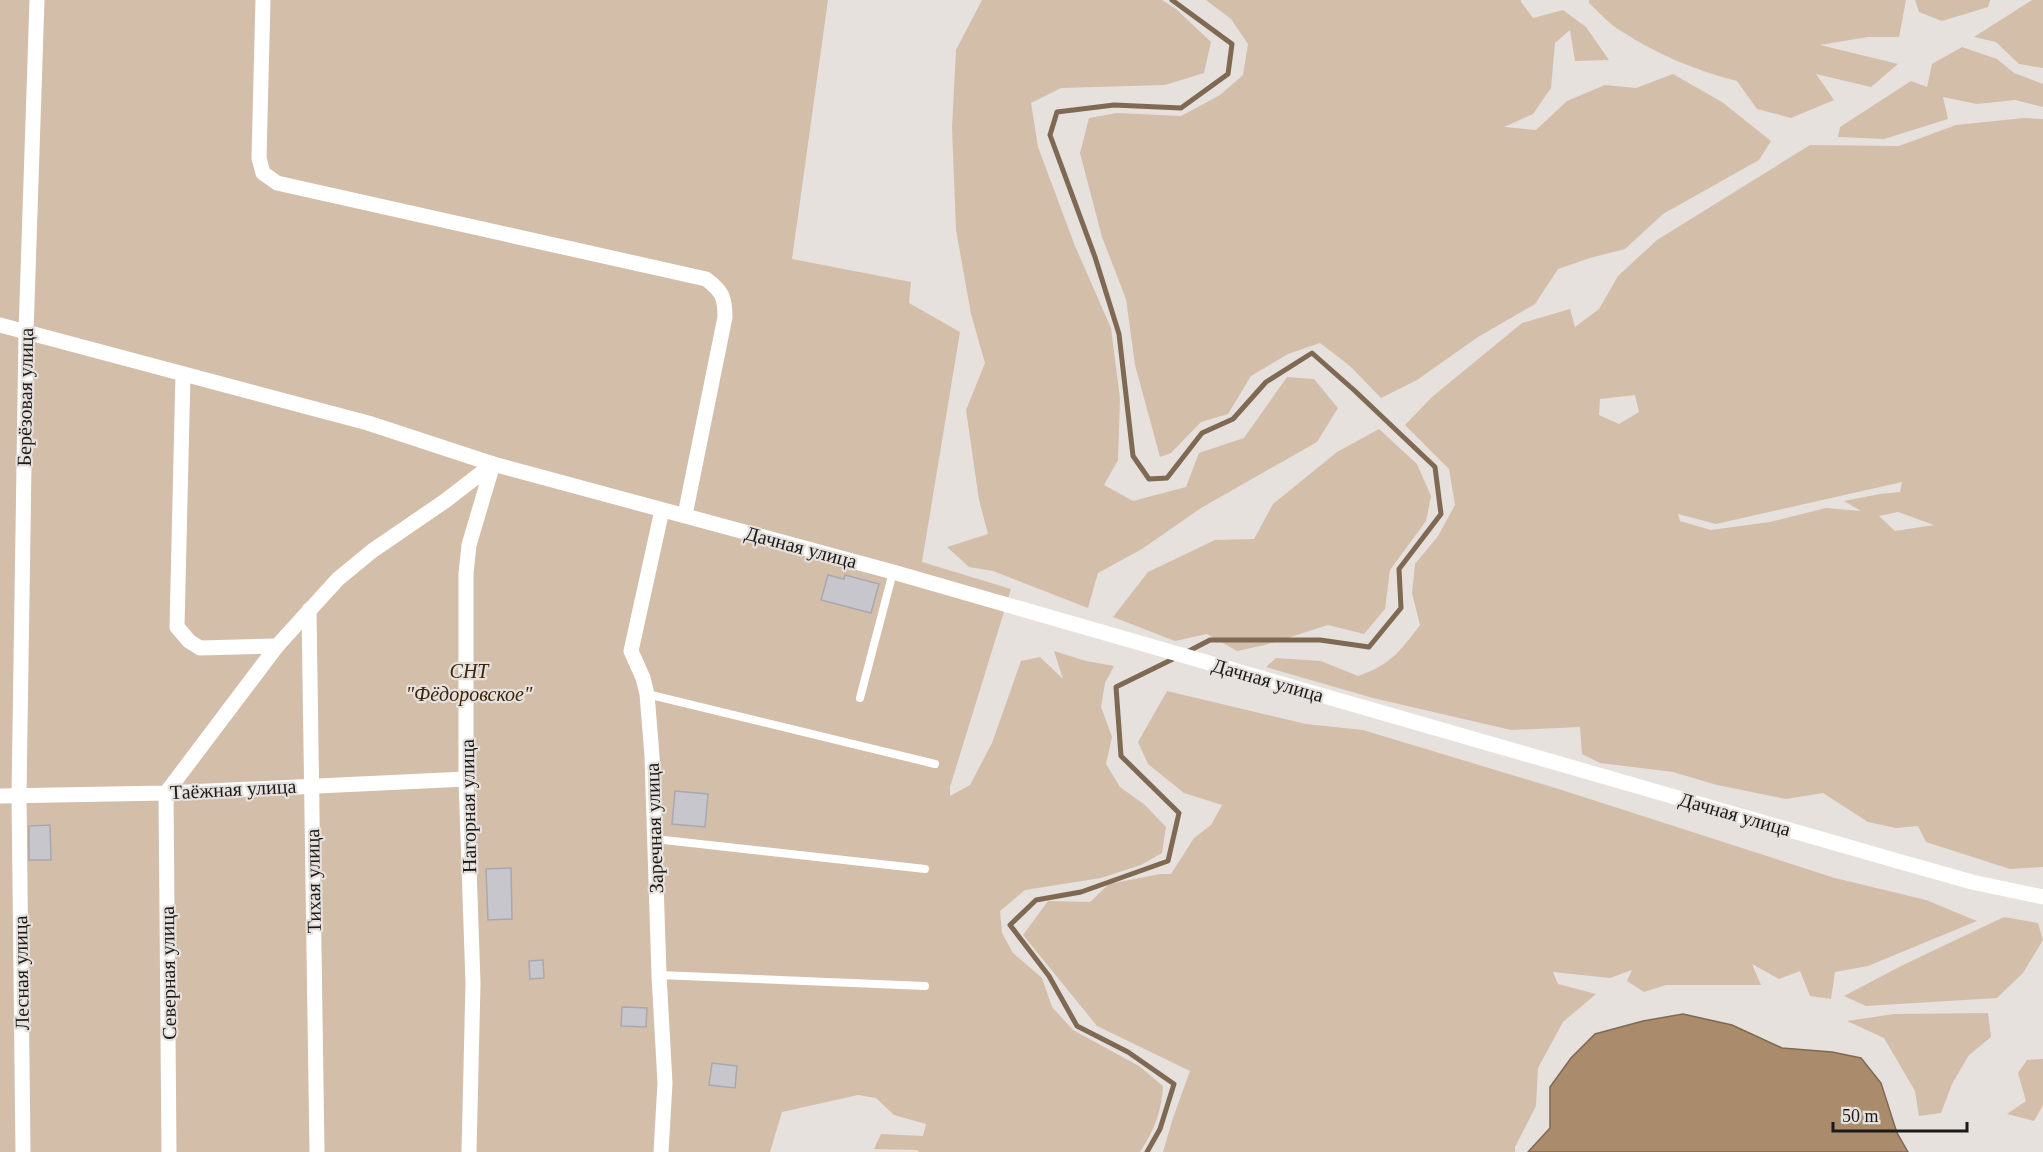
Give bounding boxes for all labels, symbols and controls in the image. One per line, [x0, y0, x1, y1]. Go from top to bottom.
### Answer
street label: Берёзовая улица [13, 327, 38, 467]
street label: Дачная улица [742, 521, 859, 573]
street label: Дачная улица [1209, 654, 1326, 707]
park label: СНТ "Фёдоровское" [406, 660, 533, 706]
street label: Нагорная улица [456, 739, 481, 873]
street label: Заречная улица [641, 762, 668, 894]
street label: Таёжная улица [169, 775, 297, 804]
street label: Дачная улица [1676, 788, 1793, 841]
street label: Тихая улица [301, 828, 326, 933]
street label: Северная улица [156, 906, 181, 1040]
street label: Лесная улица [9, 915, 34, 1031]
scale bar [1833, 1095, 1966, 1133]
text: 50 m [1842, 1106, 1879, 1126]

